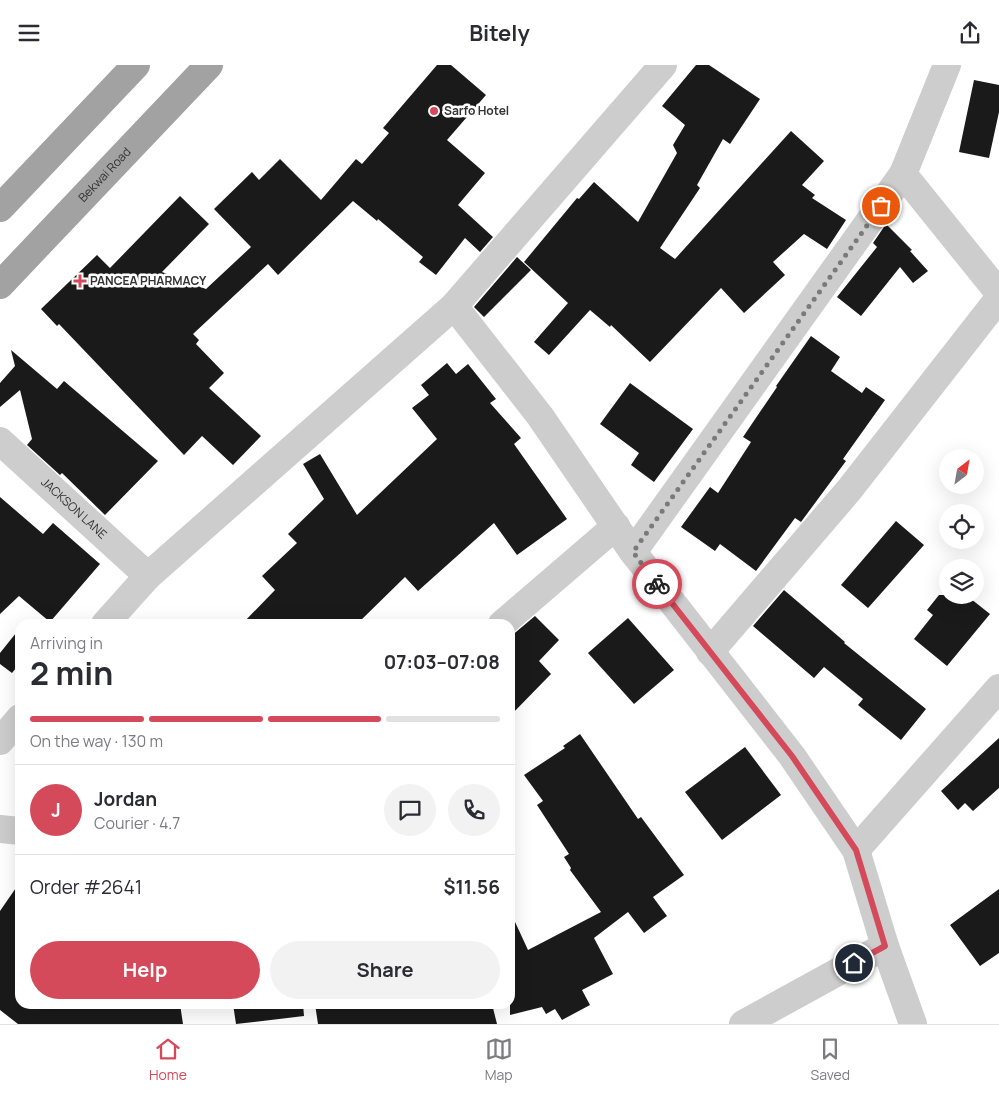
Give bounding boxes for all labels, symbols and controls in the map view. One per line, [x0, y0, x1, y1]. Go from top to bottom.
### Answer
text: Bitely [469, 18, 530, 48]
icon: menu [15, 19, 43, 47]
icon: share [956, 19, 984, 47]
place label: Sarfo Hotel [444, 102, 509, 119]
marker: Sarfo Hotel [428, 105, 440, 117]
street label: Bekwai Road [74, 143, 134, 206]
pin [860, 185, 902, 227]
icon: bag [867, 192, 895, 220]
place label: PANCEA PHARMACY [90, 272, 207, 289]
marker: PANCEA PHARMACY [74, 275, 86, 287]
north arrow [939, 449, 984, 494]
map controls [939, 449, 984, 604]
street label: JACKSON LANE [38, 474, 111, 543]
button: locate [939, 504, 984, 549]
courier [632, 559, 682, 609]
button: layers [939, 559, 984, 604]
icon: bike [643, 570, 671, 598]
text: Arriving in [30, 632, 103, 654]
text: 07:03–07:08 [384, 649, 500, 675]
text: 2 min [30, 651, 113, 695]
text: On the way · 130 m [30, 730, 163, 752]
button: chat [384, 784, 436, 836]
button: phone [448, 784, 500, 836]
text: Jordan [94, 786, 157, 812]
text: J [51, 797, 61, 823]
text: Courier · 4.7 [94, 812, 180, 834]
text: Order #2641 [30, 874, 142, 900]
text: $11.56 [443, 874, 500, 900]
button: Help [30, 941, 260, 999]
button: Share [270, 941, 500, 999]
pin [833, 942, 875, 984]
icon: home [840, 949, 868, 977]
tab: Home [149, 1035, 187, 1084]
tab: Map [485, 1035, 513, 1084]
tab: Saved [811, 1035, 850, 1084]

